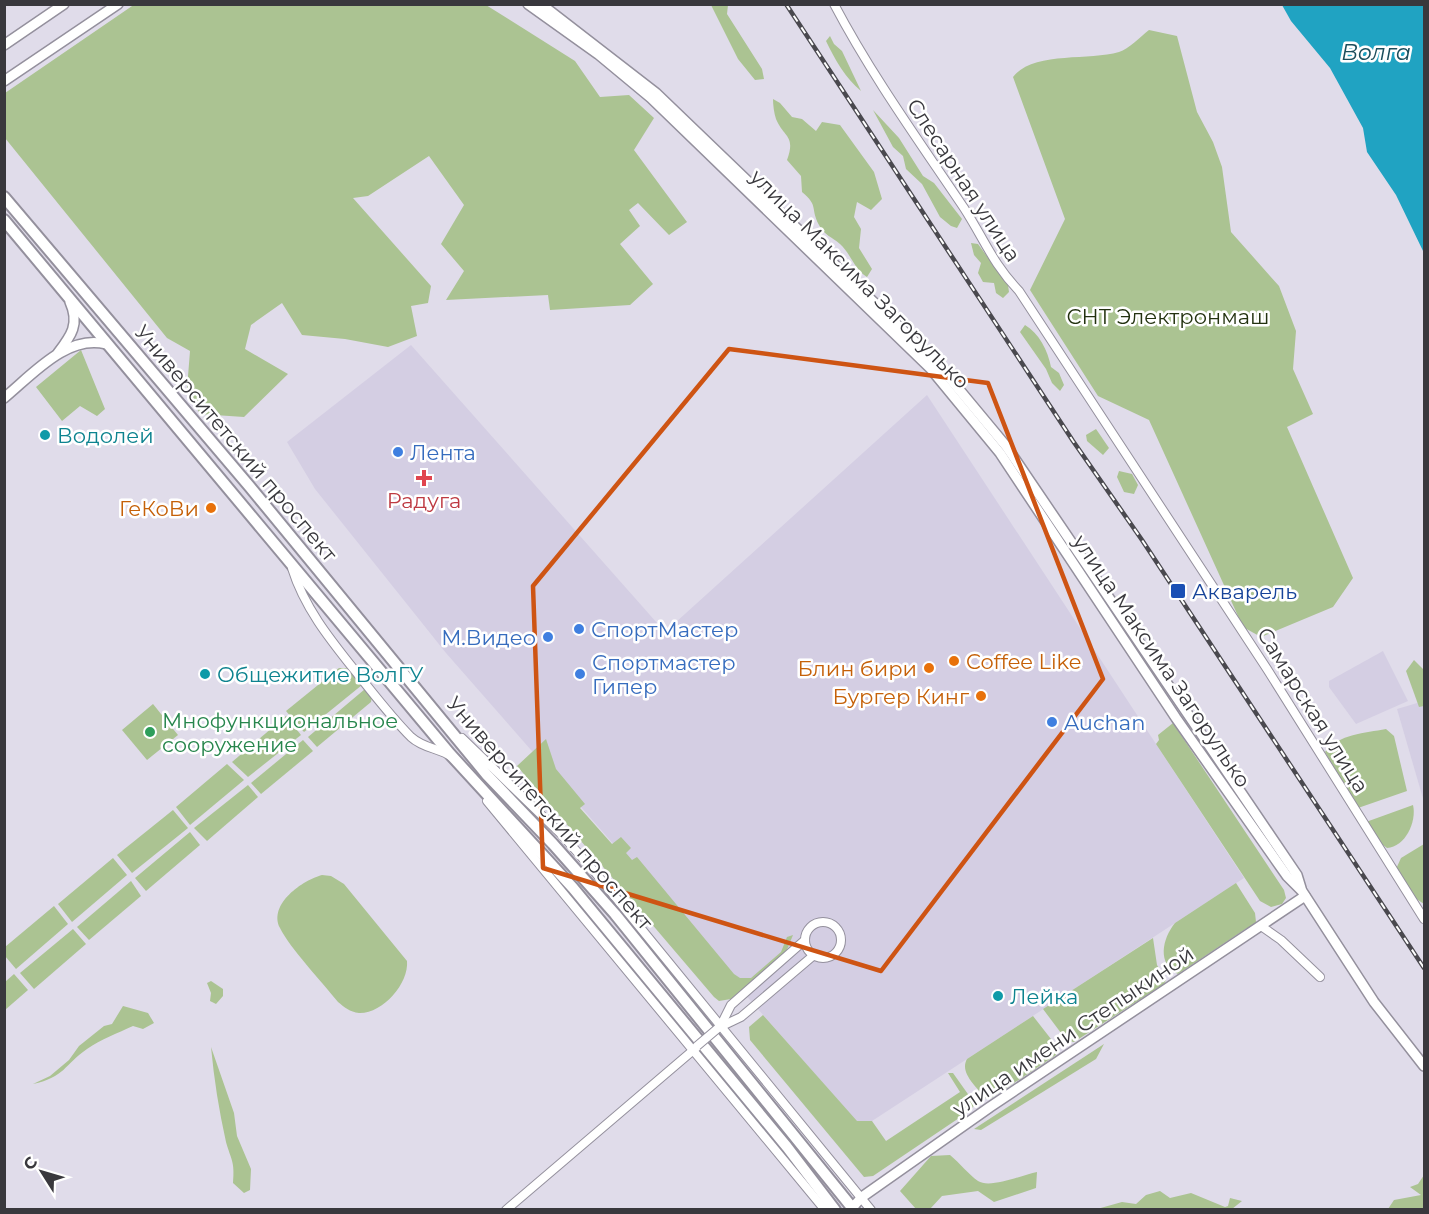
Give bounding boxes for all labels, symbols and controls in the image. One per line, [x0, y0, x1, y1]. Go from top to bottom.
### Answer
water label: Волга [1341, 39, 1411, 66]
street label: Слесарная улица [902, 94, 1026, 266]
street label: улица Максима Загорулько [744, 163, 975, 394]
park label: СНТ Электронмаш [1066, 304, 1270, 329]
street label: Университетский проспект [130, 320, 342, 566]
place label: Водолей [57, 423, 154, 448]
marker: Водолей [38, 428, 52, 442]
place label: Лента [410, 440, 476, 465]
marker: Лента [391, 445, 405, 459]
marker: Радуга [417, 471, 431, 485]
place label: Радуга [387, 488, 461, 513]
place label: ГеКоВи [119, 496, 199, 521]
marker: ГеКоВи [204, 501, 218, 515]
street label: улица Максима Загорулько [1067, 529, 1256, 792]
place label: Акварель [1192, 579, 1297, 604]
marker: Акварель [1169, 582, 1187, 600]
place label: СпортМастер [591, 617, 738, 642]
marker: СпортМастер [572, 622, 586, 636]
street label: Самарская улица [1252, 623, 1374, 797]
place label: М.Видео [441, 625, 536, 650]
marker: М.Видео [541, 630, 555, 644]
place label: Coffee Like [966, 649, 1081, 674]
place label: Спортмастер Гипер [592, 650, 736, 699]
marker: Coffee Like [947, 654, 961, 668]
place label: Блин бири [798, 656, 917, 681]
marker: Блин бири [922, 661, 936, 675]
place label: Общежитие ВолГУ [217, 662, 424, 687]
marker: Общежитие ВолГУ [198, 667, 212, 681]
marker: Спортмастер Гипер [573, 667, 587, 681]
place label: Бургер Кинг [832, 684, 969, 709]
marker: Бургер Кинг [974, 689, 988, 703]
street label: Университетский проспект [442, 691, 658, 935]
place label: Мнофункциональное сооружение [162, 708, 398, 757]
place label: Auchan [1064, 710, 1145, 735]
marker: Auchan [1045, 715, 1059, 729]
marker: Мнофункциональное сооружение [143, 725, 157, 739]
street label: улица имени Степыкиной [947, 941, 1198, 1122]
place label: Лейка [1010, 984, 1078, 1009]
marker: Лейка [991, 989, 1005, 1003]
north arrow [12, 1142, 72, 1202]
text: С [19, 1153, 42, 1174]

